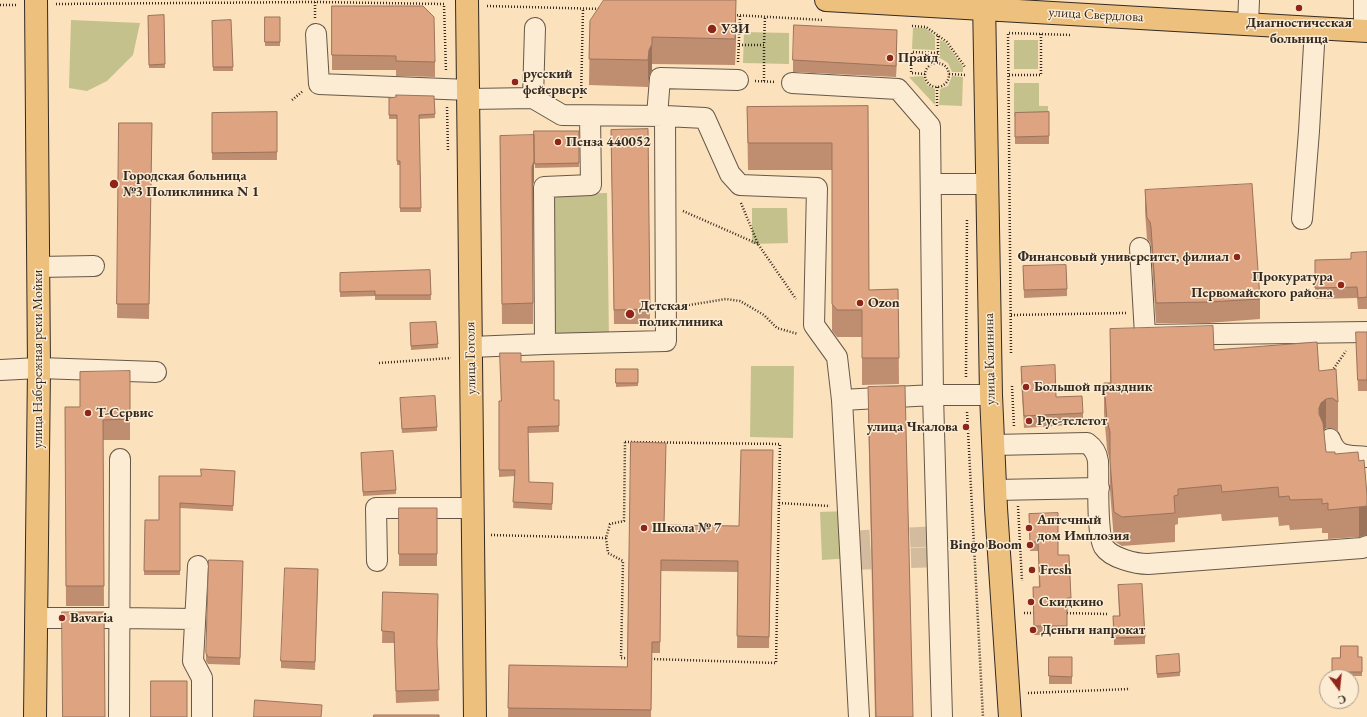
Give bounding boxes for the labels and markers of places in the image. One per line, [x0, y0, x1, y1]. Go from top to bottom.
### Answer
marker: Диагностическая больница [1294, 3, 1304, 13]
place label: Диагностическая больница [1246, 15, 1352, 48]
place label: УЗИ [721, 21, 750, 37]
marker: УЗИ [706, 23, 718, 35]
place label: Прайд [898, 50, 938, 66]
marker: Прайд [885, 53, 895, 63]
place label: русский фейерверк [523, 66, 587, 98]
marker: русский фейерверк [510, 77, 520, 87]
place label: Пенза 440052 [566, 134, 651, 150]
marker: Пенза 440052 [553, 137, 563, 147]
place label: Городская больница №3 Поликлиника N 1 [123, 168, 259, 200]
marker: Городская больница №3 Поликлиника N 1 [108, 178, 120, 190]
place label: Финансовый университет, филиал [1018, 249, 1229, 265]
marker: Финансовый университет, филиал [1232, 252, 1242, 262]
place label: Прокуратура Первомайского района [1191, 269, 1333, 302]
marker: Прокуратура Первомайского района [1336, 280, 1346, 290]
place label: Ozon [868, 295, 900, 311]
place label: Детская поликлиника [639, 298, 723, 330]
marker: Ozon [855, 298, 865, 308]
marker: Детская поликлиника [624, 308, 636, 320]
place label: Большой праздник [1034, 379, 1152, 395]
marker: Большой праздник [1021, 382, 1031, 392]
place label: Т-Сервис [96, 405, 153, 421]
marker: Т-Сервис [83, 408, 93, 418]
place label: Рус-телетот [1037, 413, 1107, 429]
marker: Рус-телетот [1024, 416, 1034, 426]
place label: улица Чкалова [867, 419, 958, 435]
marker: улица Чкалова [961, 422, 971, 432]
place label: Аптечный дом Имплозия [1037, 512, 1129, 544]
place label: Школа № 7 [652, 520, 721, 536]
marker: Школа № 7 [639, 523, 649, 533]
marker: Аптечный дом Имплозия [1024, 523, 1034, 533]
place label: Bingo Boom [950, 537, 1022, 553]
marker: Bingo Boom [1025, 540, 1035, 550]
place label: Fresh [1040, 562, 1072, 578]
marker: Fresh [1027, 565, 1037, 575]
place label: Скидкино [1039, 594, 1103, 610]
marker: Скидкино [1026, 597, 1036, 607]
place label: Bavaria [70, 610, 113, 626]
marker: Bavaria [57, 613, 67, 623]
place label: Деньги напрокат [1041, 622, 1145, 638]
marker: Деньги напрокат [1028, 625, 1038, 635]

